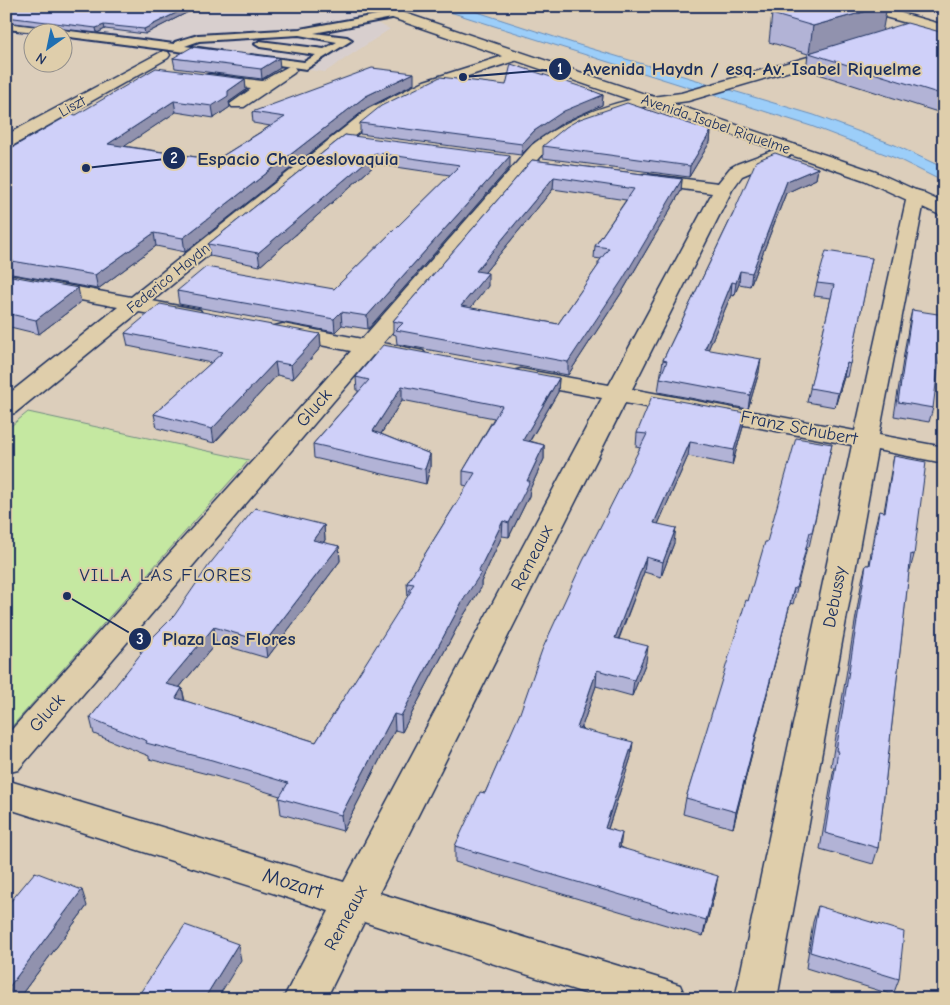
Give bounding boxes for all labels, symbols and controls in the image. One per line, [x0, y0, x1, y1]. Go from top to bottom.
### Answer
north arrow [22, 22, 72, 72]
text: N [33, 49, 50, 68]
callout: Avenida Haydn / esq. Av. Isabel Riquelme [548, 52, 931, 86]
text: Avenida Haydn / esq. Av. Isabel Riquelme [583, 58, 921, 80]
text: 1 [557, 60, 563, 78]
street label: Avenida Isabel Riquelme [639, 90, 793, 158]
street label: Liszt [55, 91, 89, 121]
callout: Espacio Checoeslovaquia [162, 141, 408, 175]
text: Espacio Checoeslovaquia [197, 148, 399, 170]
text: 2 [170, 149, 178, 167]
street label: Federico Haydn [123, 239, 213, 317]
street label: Gluck [292, 385, 336, 431]
street label: Franz Schubert [739, 406, 860, 450]
street label: Remeaux [507, 521, 558, 594]
district label: VILLA LAS FLORES [80, 564, 252, 586]
street label: Debussy [819, 564, 851, 630]
callout: Plaza Las Flores [127, 622, 305, 656]
text: Plaza Las Flores [163, 628, 295, 650]
text: 3 [136, 630, 144, 648]
street label: Gluck [25, 690, 69, 736]
street label: Mozart [260, 862, 327, 904]
street label: Remeaux [320, 882, 372, 954]

